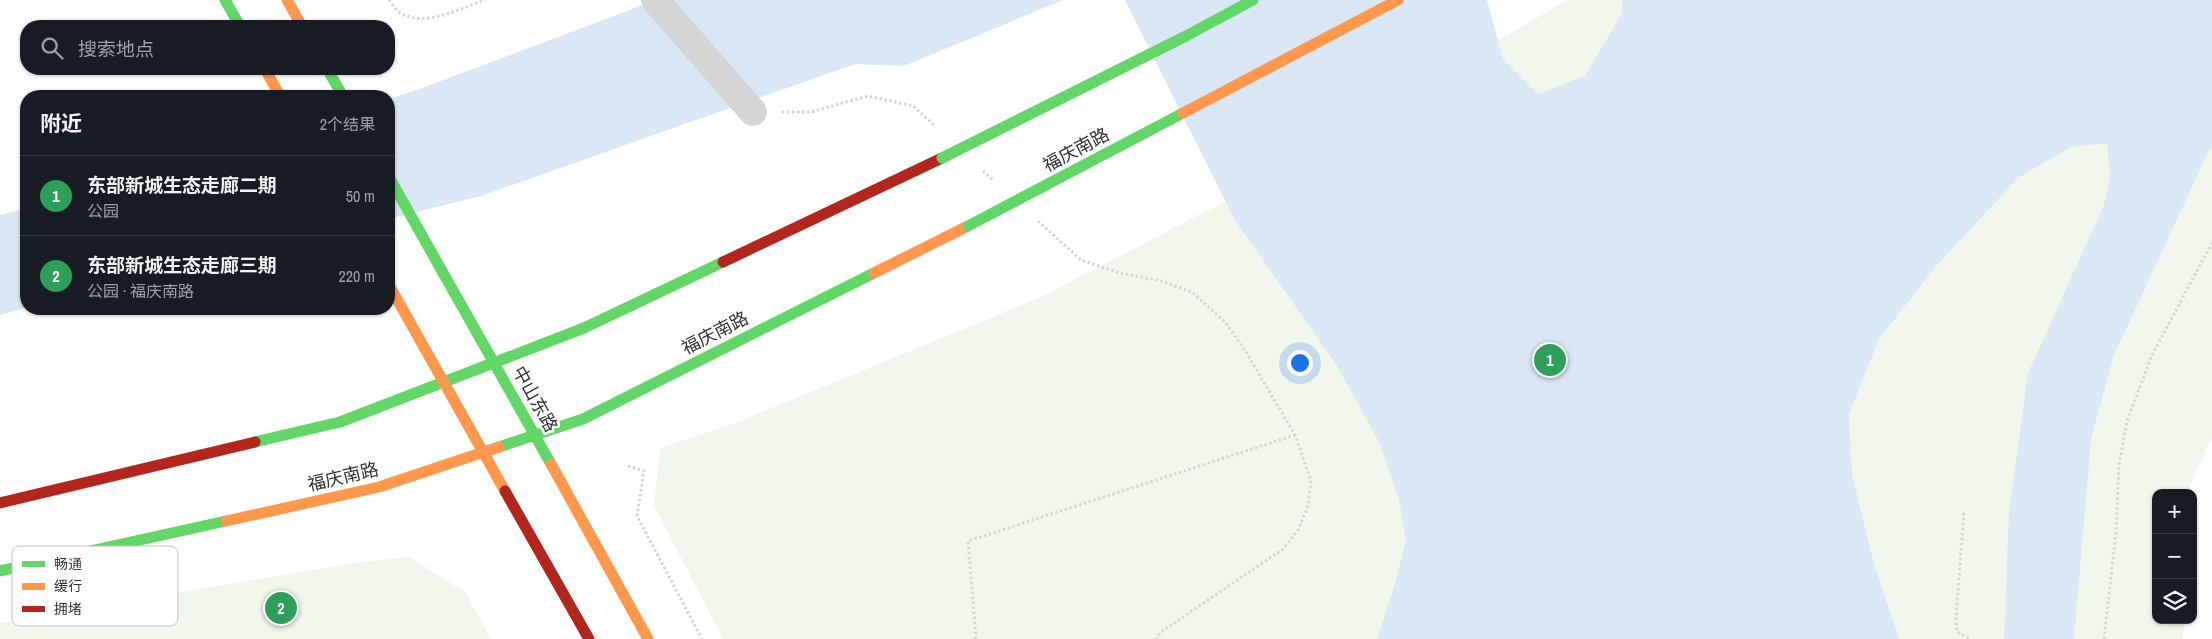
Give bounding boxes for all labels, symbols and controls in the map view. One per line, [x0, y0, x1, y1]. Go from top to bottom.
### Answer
search box [20, 20, 395, 75]
icon: search [38, 34, 66, 62]
text: 搜索地点 [78, 36, 154, 62]
text: 附近 [40, 109, 82, 138]
text: 2个结果 [320, 113, 375, 135]
street label: 福庆南路 [1038, 122, 1113, 177]
text: 东部新城生态走廊二期 [87, 172, 277, 198]
text: 1 [52, 185, 60, 207]
text: 50 m [346, 185, 375, 207]
text: 公园 [87, 200, 119, 222]
text: 东部新城生态走廊三期 [87, 252, 277, 278]
text: 2 [52, 265, 60, 287]
text: 220 m [339, 265, 375, 287]
text: 公园 · 福庆南路 [87, 280, 194, 302]
street label: 福庆南路 [677, 305, 753, 360]
pin: 1 [1534, 341, 1566, 379]
your location [1287, 350, 1313, 376]
street label: 中山东路 [507, 361, 564, 436]
street label: 福庆南路 [305, 456, 381, 497]
map controls [2152, 489, 2197, 624]
button: + [2152, 489, 2197, 534]
button: − [2152, 534, 2197, 579]
legend [12, 546, 178, 626]
text: 畅通 [54, 555, 82, 573]
text: 缓行 [54, 577, 82, 595]
button: layers [2152, 579, 2197, 624]
pin: 2 [265, 589, 297, 627]
text: 拥堵 [54, 600, 82, 618]

